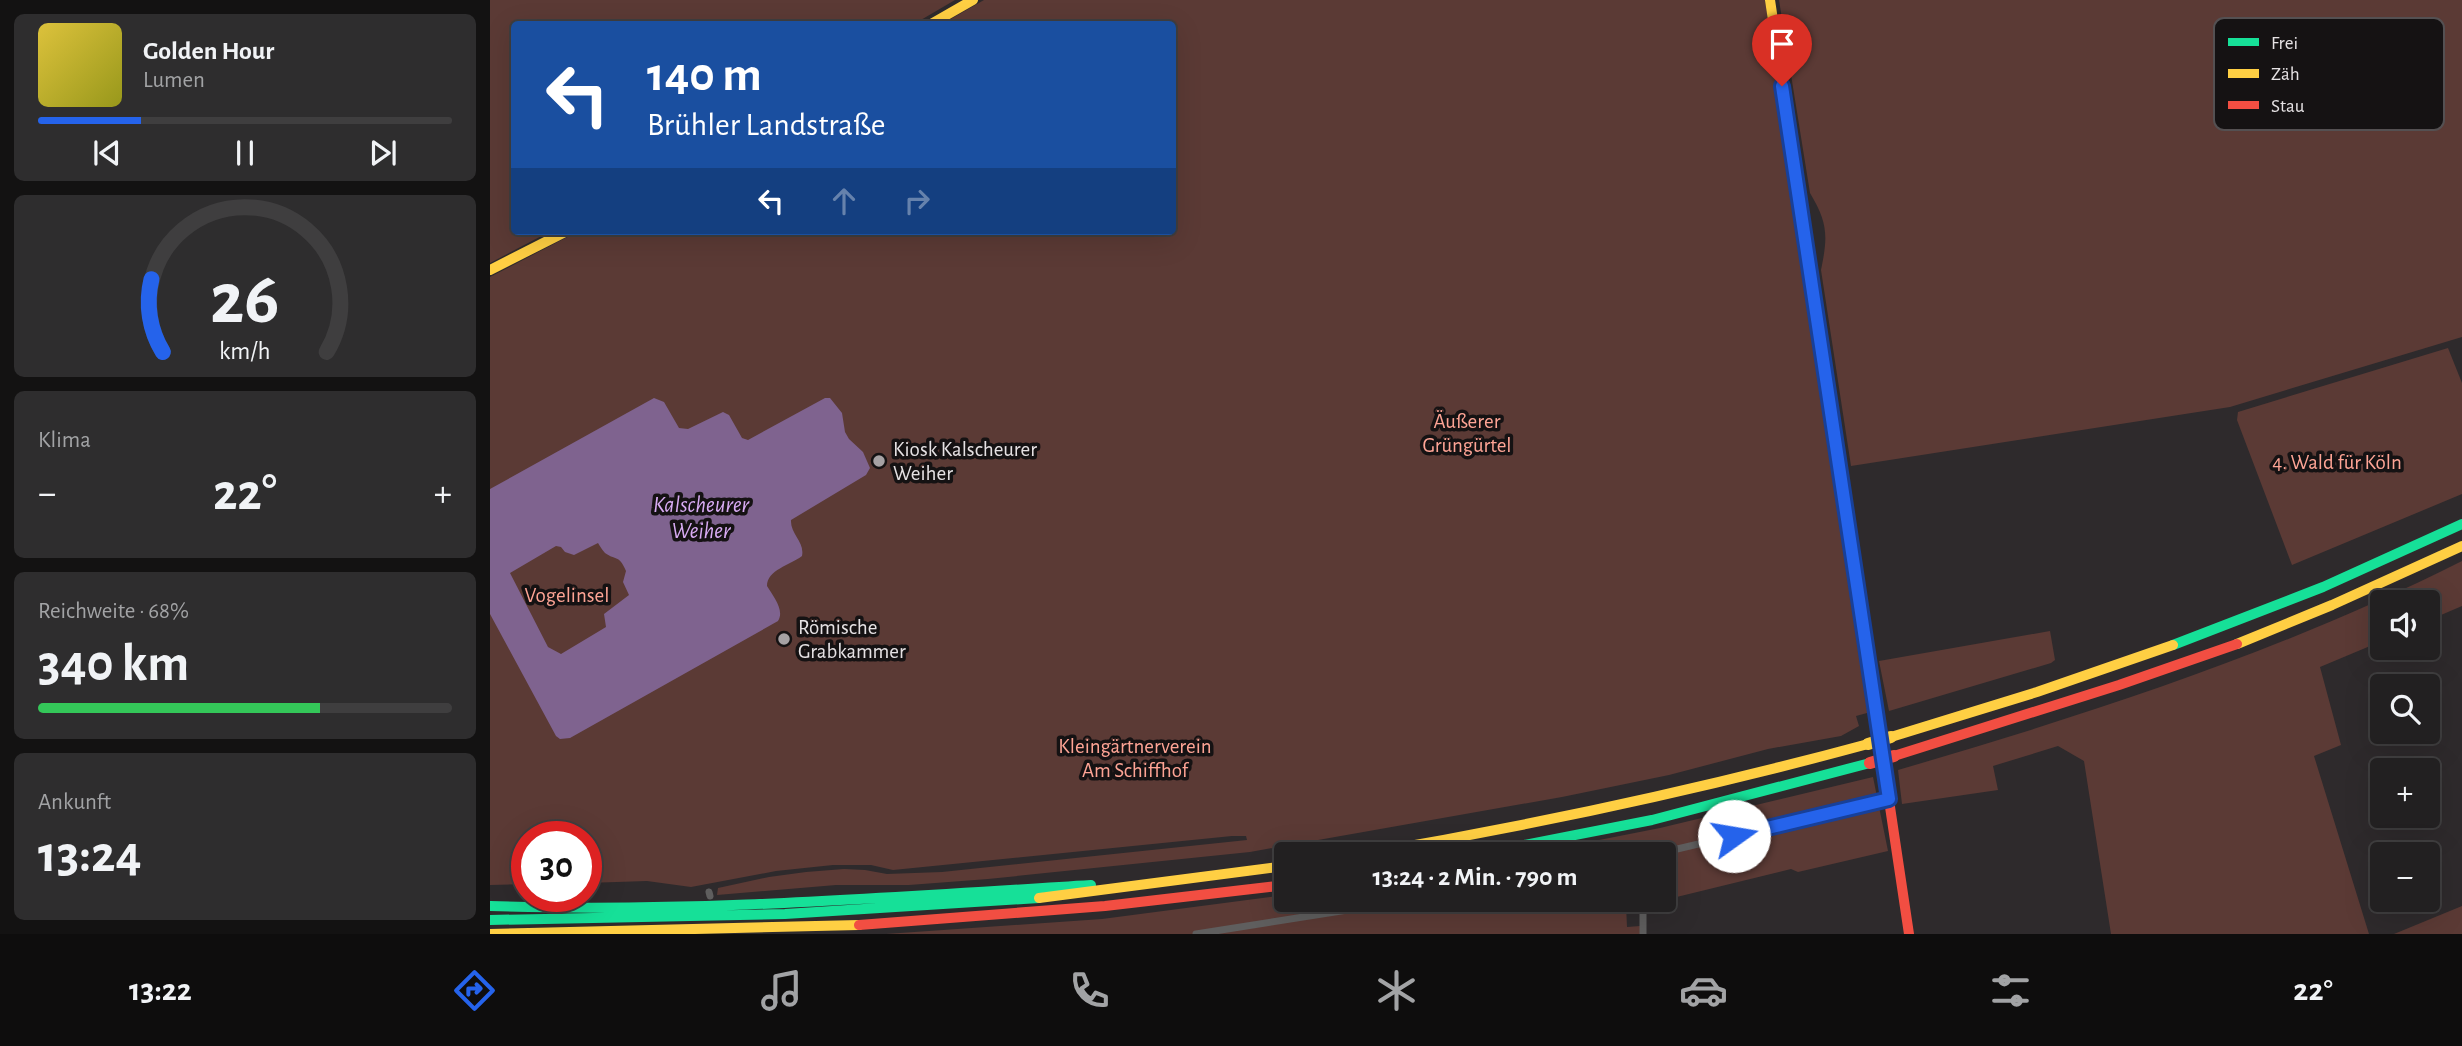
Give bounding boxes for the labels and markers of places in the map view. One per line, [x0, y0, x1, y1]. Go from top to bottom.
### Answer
pin [1752, 14, 1812, 86]
place label: Kiosk Kalscheurer Weiher [893, 439, 1037, 484]
marker: Kiosk Kalscheurer Weiher [871, 453, 887, 469]
place label: Römische Grabkammer [798, 617, 906, 662]
marker: Römische Grabkammer [776, 631, 792, 647]

